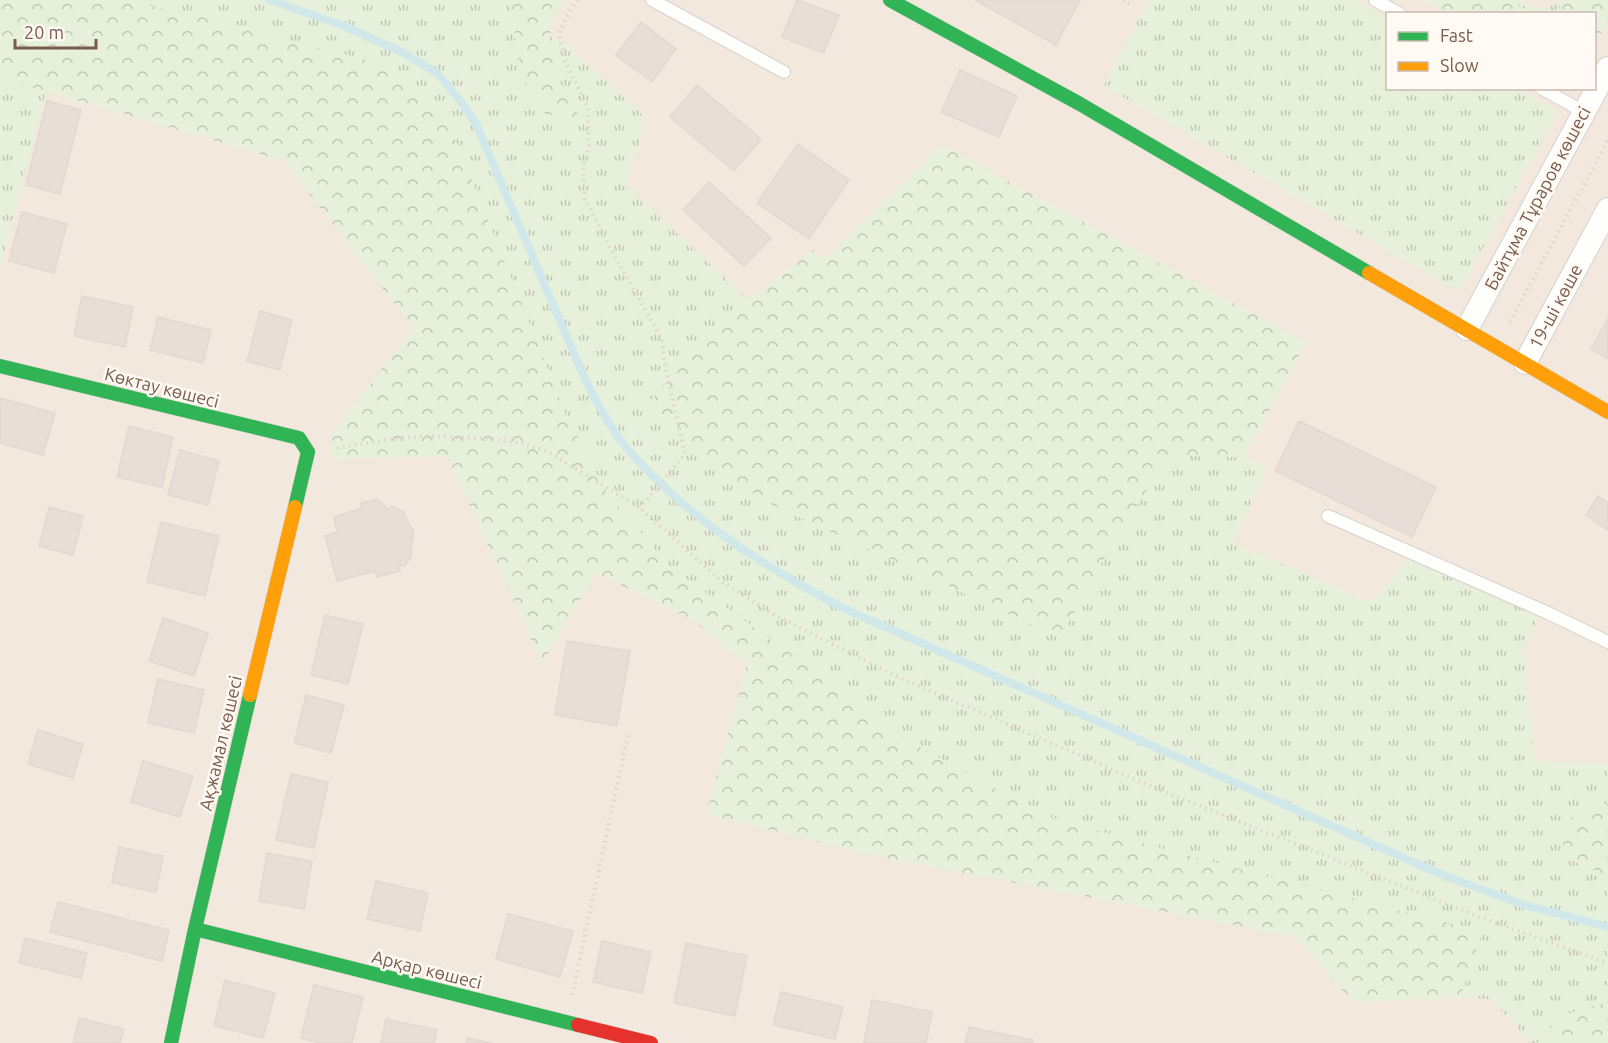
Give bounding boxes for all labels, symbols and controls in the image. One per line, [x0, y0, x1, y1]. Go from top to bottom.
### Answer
scale bar [15, 12, 96, 50]
legend [1386, 12, 1596, 90]
text: 20 m [24, 22, 64, 42]
text: Fast [1440, 25, 1473, 45]
text: Slow [1440, 55, 1479, 75]
street label: Байтұма Тұраров көшесі [1480, 103, 1594, 293]
street label: 19-ші көше [1524, 260, 1586, 352]
street label: Көктау көшесі [103, 363, 221, 411]
street label: Ақжамал көшесі [195, 673, 245, 813]
street label: Арқар көшесі [370, 946, 484, 992]

